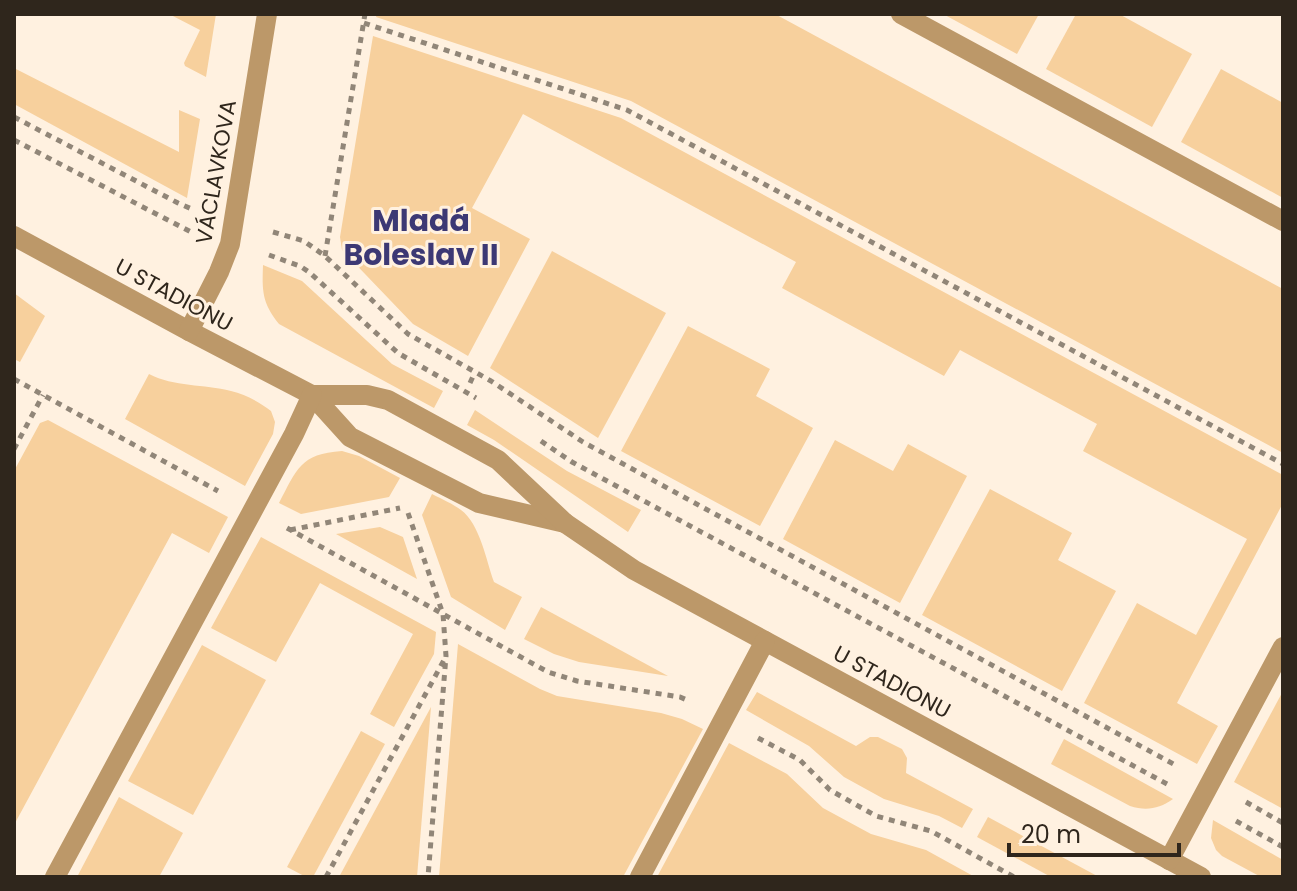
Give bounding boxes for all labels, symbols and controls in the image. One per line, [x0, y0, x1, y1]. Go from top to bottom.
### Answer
street label: VÁCLAVKOVA [188, 97, 244, 247]
district label: Mladá Boleslav II [343, 199, 499, 276]
street label: U STADIONU [110, 251, 238, 339]
street label: U STADIONU [828, 638, 956, 726]
scale bar [1009, 807, 1179, 857]
text: 20 m [1021, 818, 1081, 851]

